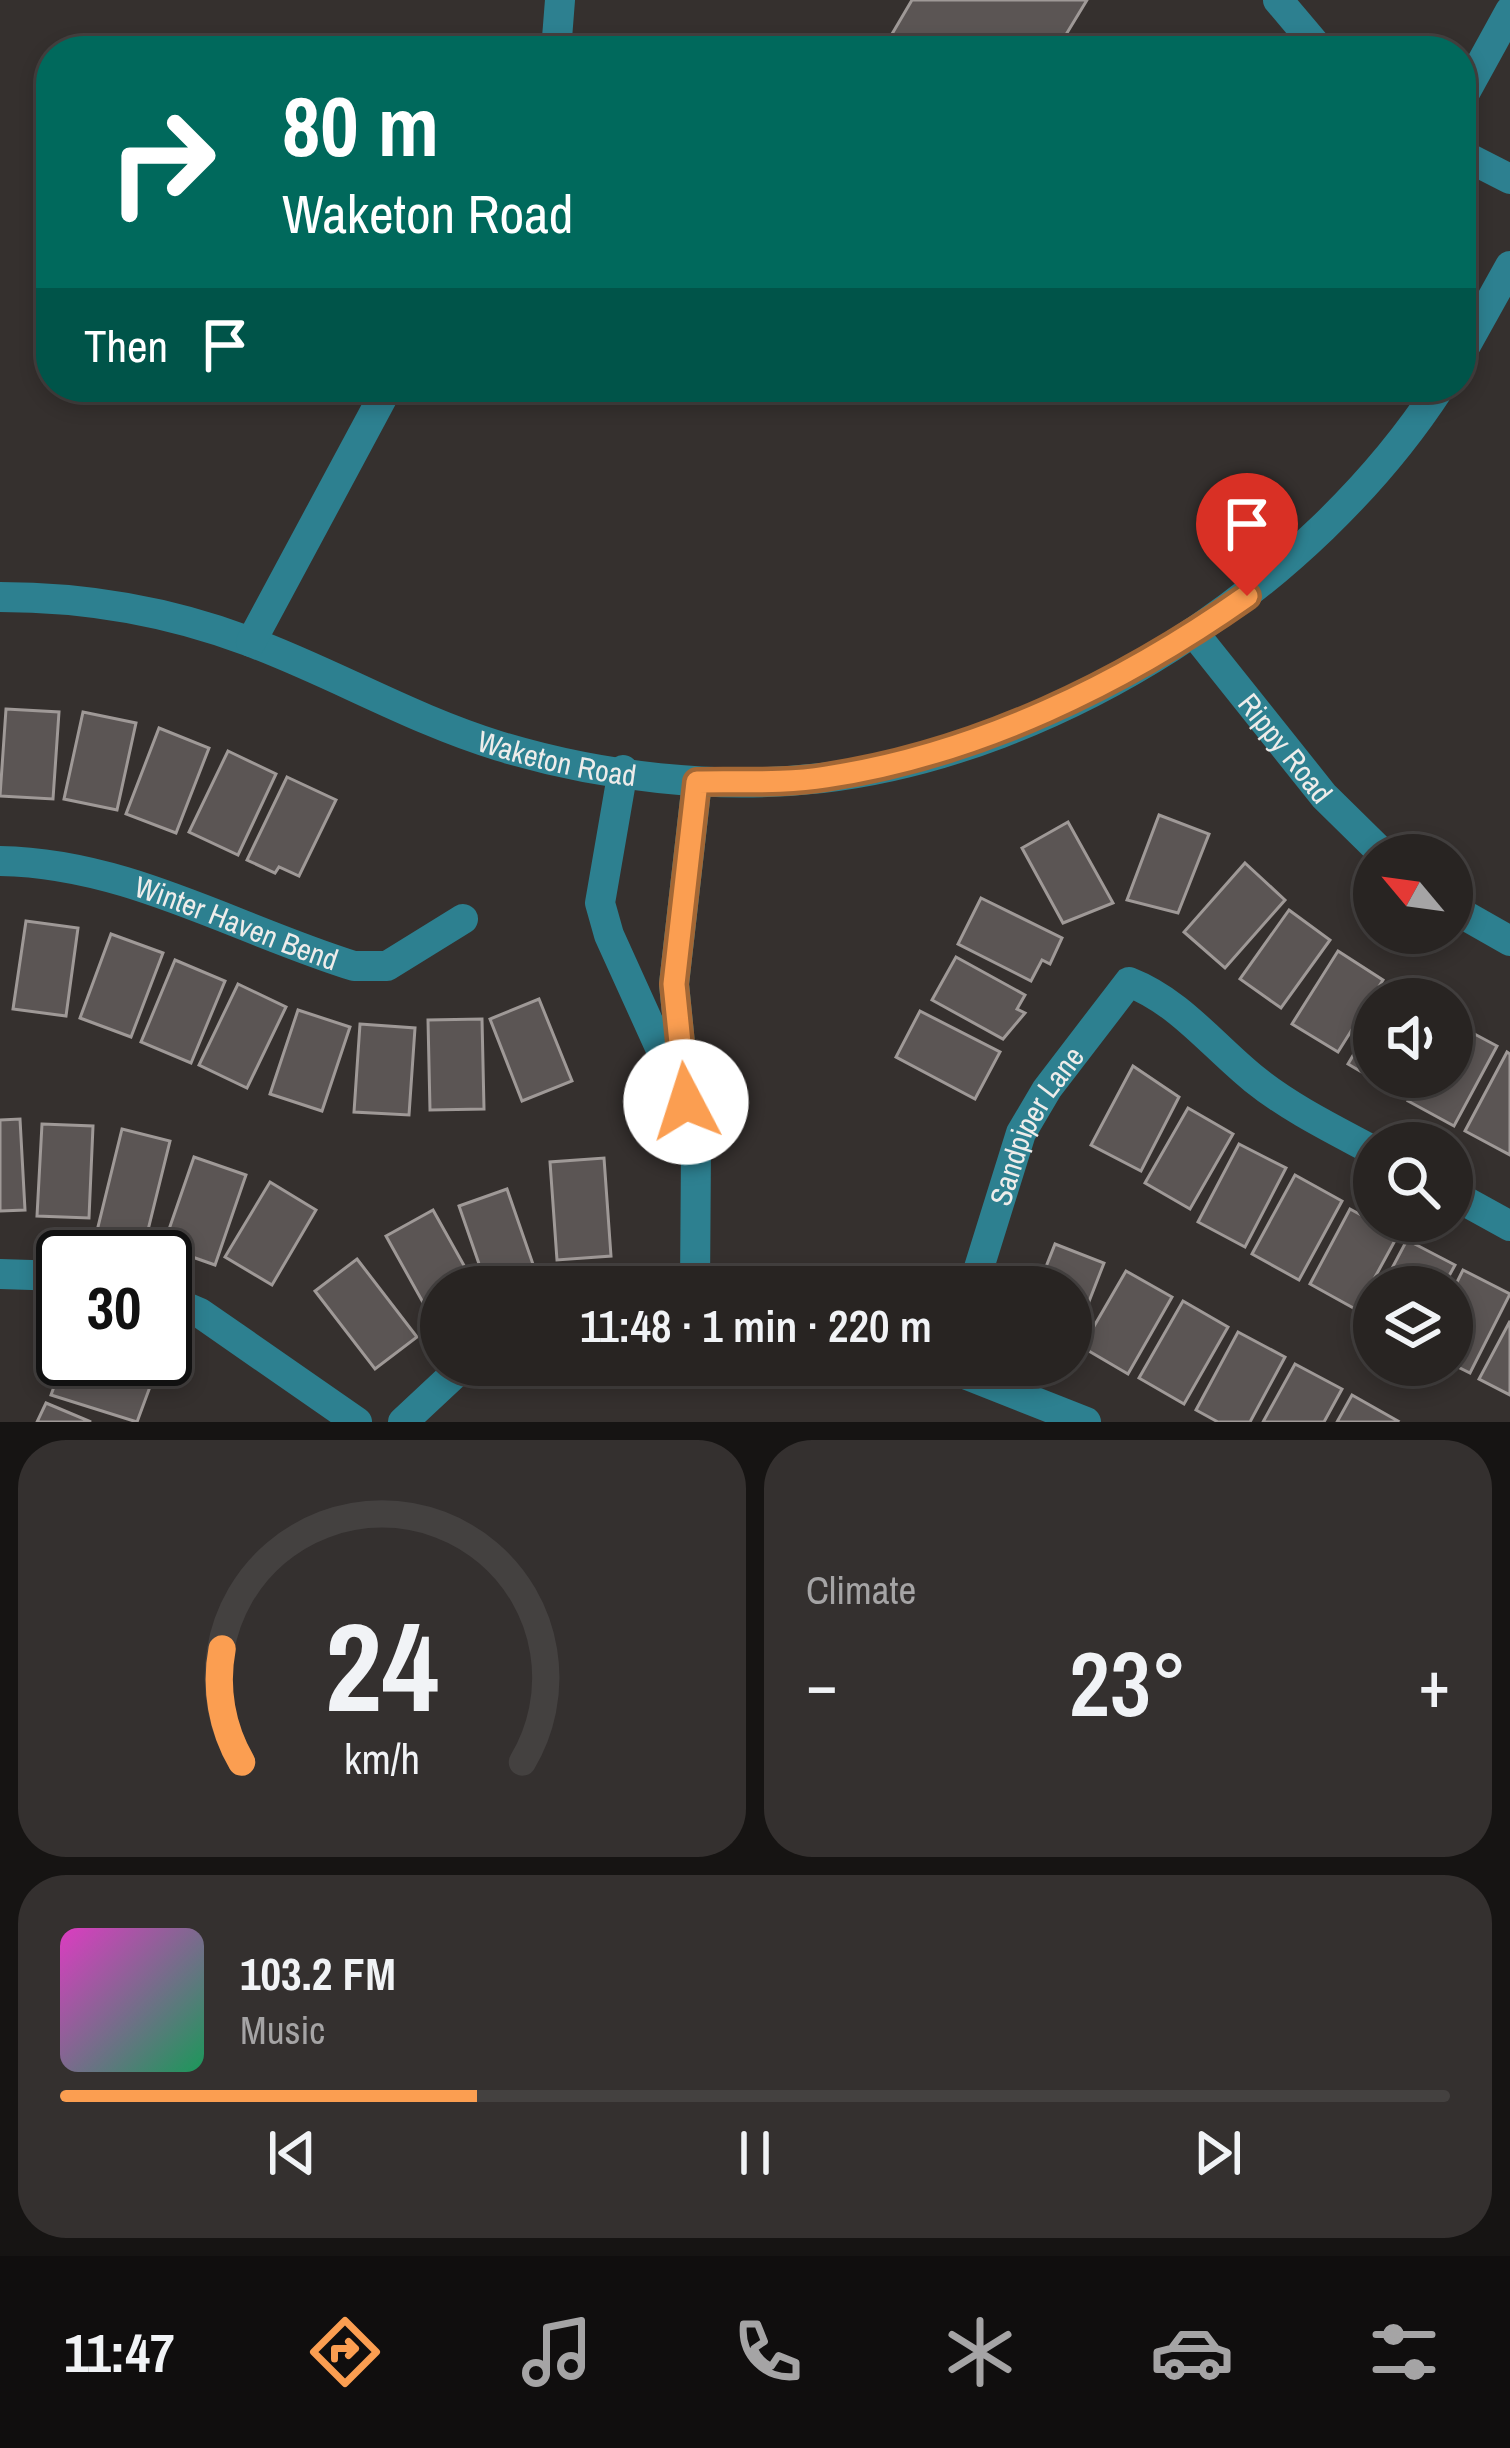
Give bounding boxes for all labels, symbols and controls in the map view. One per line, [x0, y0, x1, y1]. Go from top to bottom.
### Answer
text: 80 m [282, 69, 439, 182]
icon: right [84, 84, 240, 240]
text: Waketon Road [282, 177, 573, 250]
icon: arrive [192, 312, 258, 378]
text: Then [84, 315, 168, 376]
pin [1196, 473, 1298, 596]
icon: arrive [1214, 491, 1280, 557]
street label: Rippy Road [1230, 685, 1342, 811]
street label: Waketon Road [472, 720, 639, 795]
north arrow [1353, 834, 1473, 954]
map controls [1353, 834, 1473, 1386]
street label: Winter Haven Bend [130, 866, 344, 979]
button: sound [1353, 978, 1473, 1098]
street label: Sandpiper Lane [980, 1038, 1093, 1210]
position arrow [623, 1039, 749, 1165]
button: search [1353, 1122, 1473, 1242]
speed limit sign: 30 [36, 1230, 192, 1386]
button: layers [1353, 1266, 1473, 1386]
text: 11:48 · 1 min · 220 m [580, 1295, 932, 1356]
text: Climate [806, 1564, 916, 1616]
text: 24 [325, 1582, 439, 1750]
text: 23° [1069, 1623, 1187, 1744]
text: − [806, 1639, 838, 1728]
text: + [1418, 1639, 1450, 1728]
text: km/h [344, 1729, 420, 1786]
text: 103.2 FM [240, 1943, 396, 2004]
text: Music [240, 2004, 325, 2056]
icon: previous [259, 2120, 325, 2186]
icon: pause [722, 2120, 788, 2186]
icon: next [1185, 2120, 1251, 2186]
icon: directions [303, 2310, 387, 2394]
icon: music [515, 2310, 599, 2394]
icon: phone [726, 2310, 810, 2394]
icon: climate [938, 2310, 1022, 2394]
icon: car [1150, 2310, 1234, 2394]
icon: filters [1362, 2310, 1446, 2394]
text: 11:47 [64, 2316, 175, 2389]

